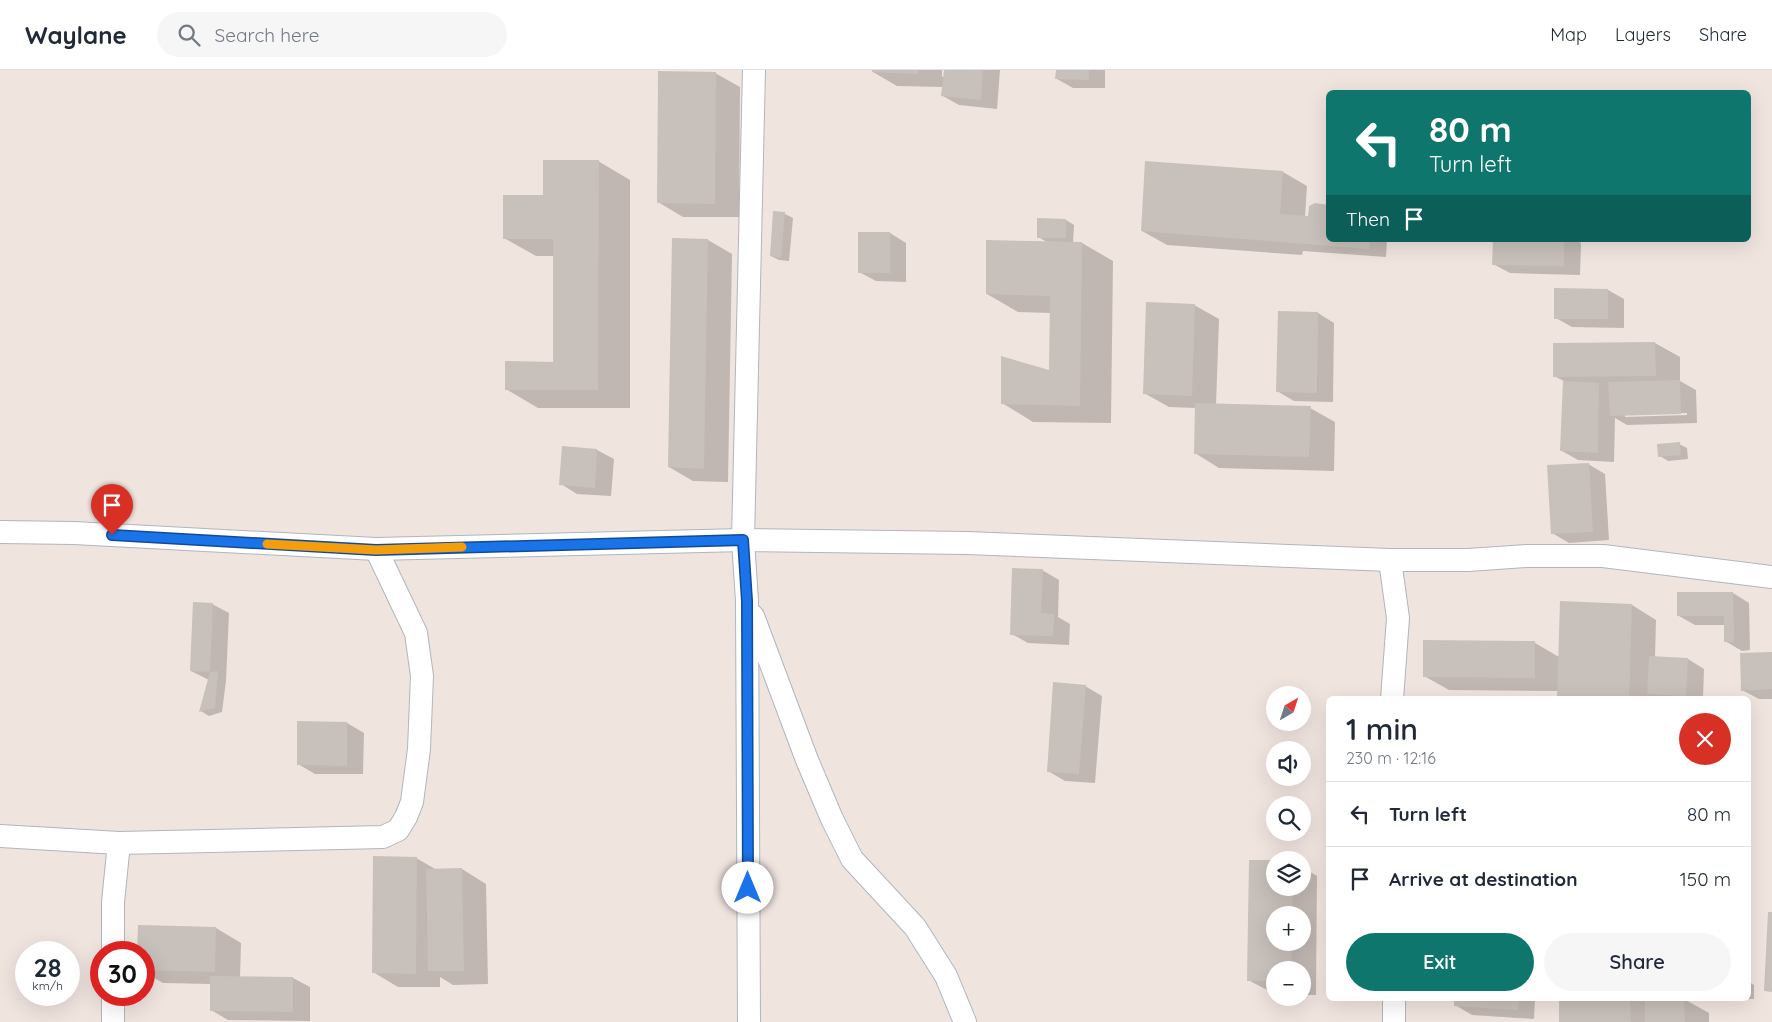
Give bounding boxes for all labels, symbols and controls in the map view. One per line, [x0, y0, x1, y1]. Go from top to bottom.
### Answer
search box [157, 12, 507, 57]
text: Waylane [25, 20, 127, 50]
icon: search [175, 21, 203, 49]
text: Search here [215, 23, 319, 47]
text: Map [1550, 23, 1587, 46]
text: Layers [1615, 23, 1671, 46]
text: Share [1699, 23, 1747, 46]
text: 80 m [1429, 107, 1512, 151]
icon: left [1346, 110, 1411, 175]
text: Turn left [1429, 150, 1512, 178]
icon: arrive [1400, 205, 1428, 233]
text: Then [1346, 207, 1390, 231]
pin [91, 484, 133, 535]
icon: arrive [98, 491, 126, 519]
north arrow [1266, 686, 1311, 731]
map controls [1266, 686, 1311, 1006]
text: 1 min [1346, 710, 1418, 748]
button: close [1679, 713, 1731, 765]
button: sound [1266, 741, 1311, 786]
text: 230 m · 12:16 [1346, 748, 1436, 768]
button: search [1266, 796, 1311, 841]
icon: left [1346, 800, 1374, 828]
text: Turn left [1389, 802, 1467, 826]
text: 80 m [1687, 802, 1731, 826]
button: layers [1266, 851, 1311, 896]
position arrow [721, 861, 773, 913]
icon: arrive [1346, 865, 1374, 893]
text: Arrive at destination [1389, 867, 1578, 891]
text: 150 m [1680, 867, 1731, 891]
button: + [1266, 906, 1311, 951]
button: Exit [1346, 933, 1534, 991]
button: Share [1544, 933, 1731, 991]
speed limit sign: 30 [90, 941, 155, 1006]
text: 28 [34, 952, 61, 983]
button: − [1266, 961, 1311, 1006]
text: km/h [32, 978, 63, 993]

